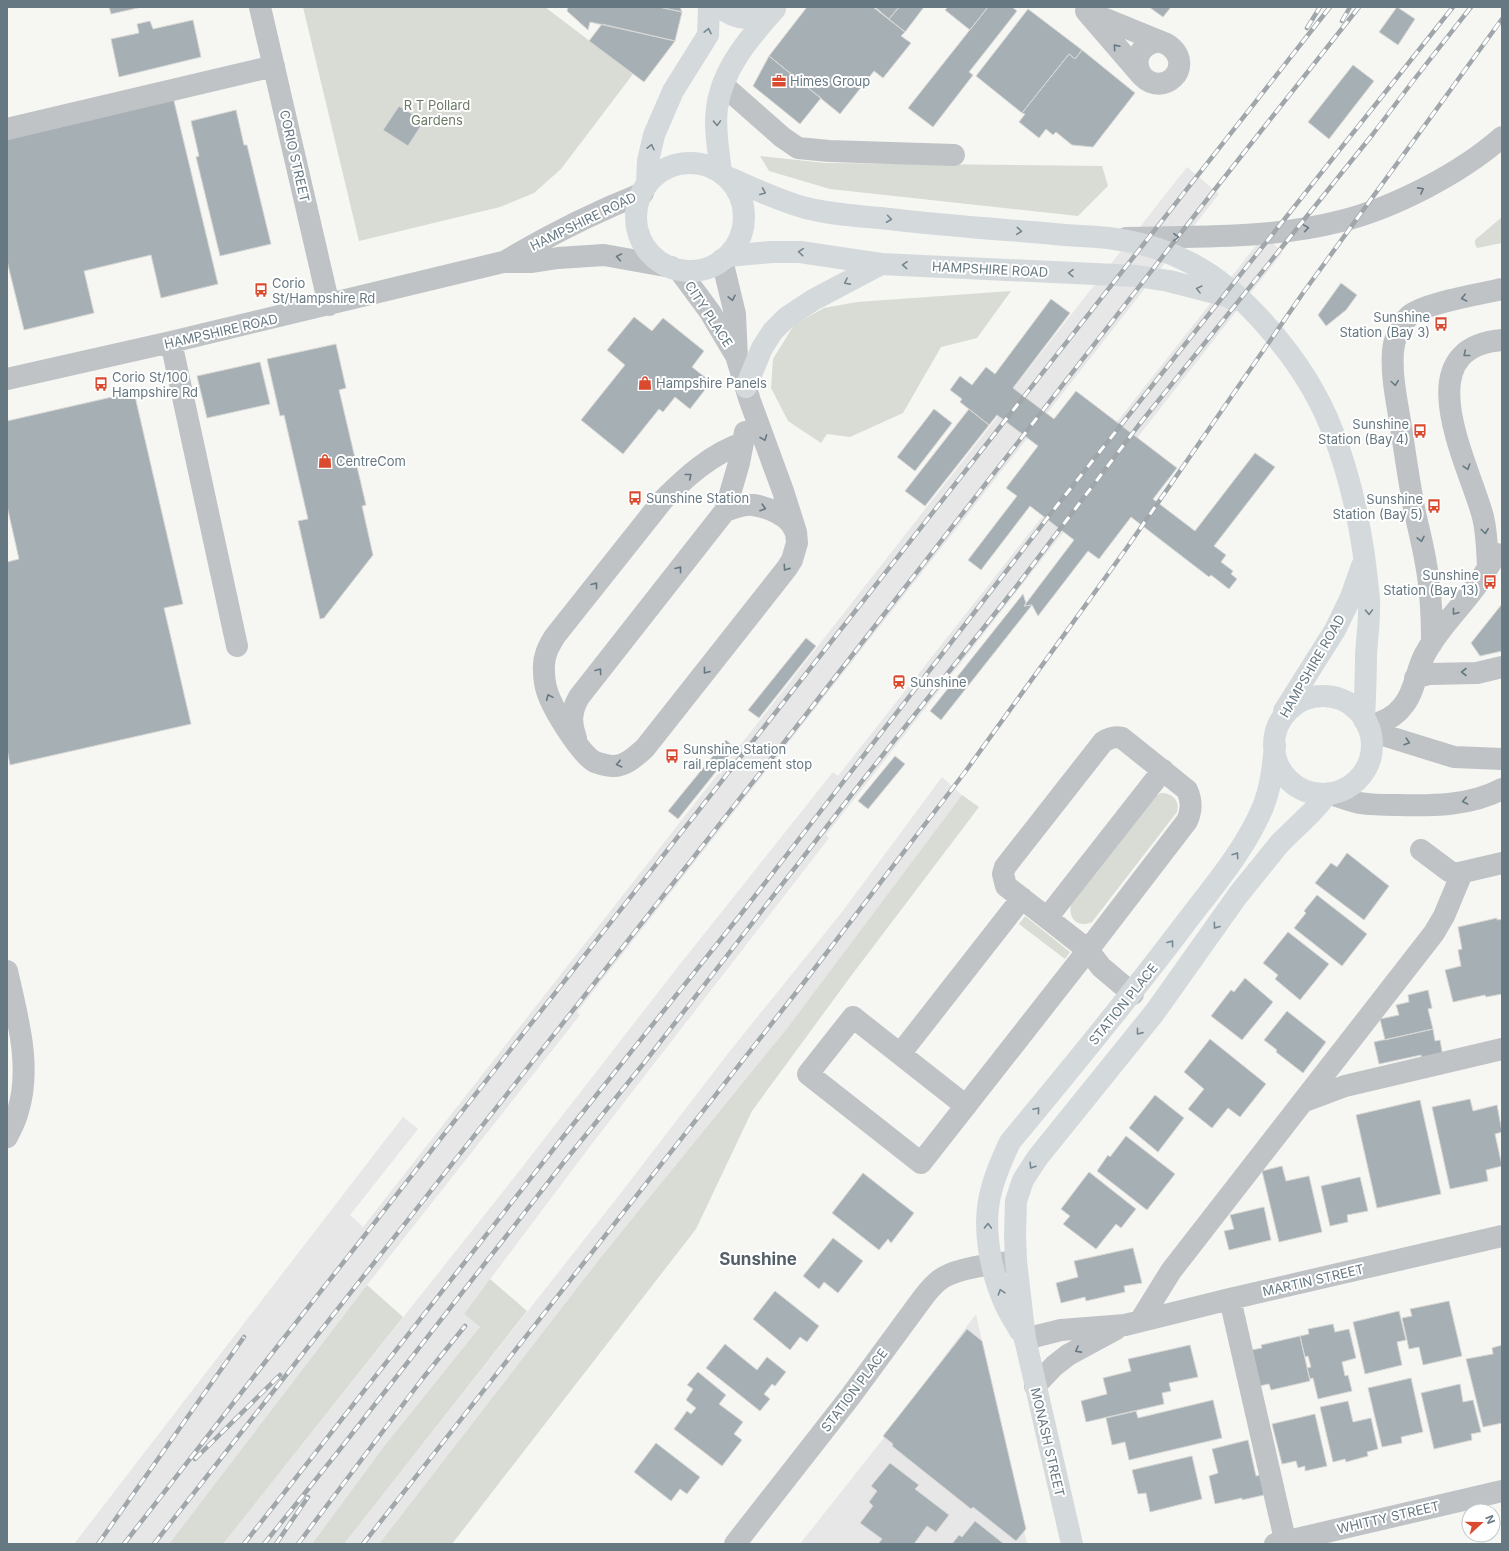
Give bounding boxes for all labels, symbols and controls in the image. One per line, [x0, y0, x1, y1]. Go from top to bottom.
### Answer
one-way arrow [703, 28, 711, 34]
one-way arrow [1113, 44, 1121, 52]
office icon: Himes Group [771, 73, 787, 89]
place label: Himes Group [790, 73, 870, 89]
park label: R T Pollard Gardens [404, 97, 470, 128]
street label: CORIO STREET [277, 108, 313, 204]
one-way arrow [713, 120, 721, 126]
one-way arrow [646, 143, 655, 150]
one-way arrow [758, 187, 766, 195]
one-way arrow [1416, 187, 1424, 194]
street label: HAMPSHIRE ROAD [527, 188, 639, 254]
one-way arrow [886, 215, 892, 224]
one-way arrow [1303, 224, 1309, 233]
one-way arrow [1016, 227, 1022, 236]
one-way arrow [1173, 232, 1179, 241]
one-way arrow [798, 248, 804, 257]
one-way arrow [616, 253, 622, 262]
street label: HAMPSHIRE ROAD [932, 258, 1048, 280]
one-way arrow [902, 261, 908, 269]
one-way arrow [1068, 269, 1074, 277]
place label: Corio St/Hampshire Rd [272, 275, 375, 306]
one-way arrow [844, 277, 851, 285]
street label: CITY PLACE [682, 278, 736, 350]
bus stop icon: Corio St/Hampshire Rd [253, 282, 269, 298]
one-way arrow [1196, 286, 1203, 294]
one-way arrow [1461, 293, 1467, 301]
one-way arrow [727, 295, 735, 301]
place label: Sunshine Station (Bay 3) [1339, 309, 1430, 340]
street label: HAMPSHIRE ROAD [163, 310, 279, 352]
bus stop icon: Sunshine Station (Bay 3) [1433, 316, 1449, 332]
one-way arrow [1463, 349, 1470, 356]
place label: Corio St/100 Hampshire Rd [112, 369, 198, 400]
shop icon: Hampshire Panels [637, 375, 653, 391]
place label: Hampshire Panels [656, 375, 767, 391]
bus stop icon: Corio St/100 Hampshire Rd [93, 376, 109, 392]
one-way arrow [1390, 380, 1399, 387]
place label: Sunshine Station (Bay 4) [1318, 416, 1409, 447]
bus stop icon: Sunshine Station (Bay 4) [1412, 423, 1428, 439]
one-way arrow [760, 434, 768, 441]
shop icon: CentreCom [317, 453, 333, 469]
place label: CentreCom [336, 453, 406, 469]
one-way arrow [1462, 464, 1470, 471]
one-way arrow [684, 474, 691, 481]
bus stop icon: Sunshine Station [627, 490, 643, 506]
place label: Sunshine Station [646, 490, 749, 506]
place label: Sunshine Station (Bay 5) [1333, 491, 1423, 522]
bus stop icon: Sunshine Station (Bay 5) [1426, 498, 1442, 514]
one-way arrow [759, 503, 766, 512]
one-way arrow [1480, 527, 1489, 534]
one-way arrow [1416, 536, 1425, 542]
one-way arrow [783, 564, 791, 571]
one-way arrow [675, 566, 682, 573]
place label: Sunshine Station (Bay 13) [1383, 567, 1479, 598]
bus stop icon: Sunshine Station (Bay 13) [1482, 574, 1498, 590]
one-way arrow [591, 583, 598, 590]
one-way arrow [1453, 608, 1460, 615]
one-way arrow [1365, 609, 1373, 615]
street label: HAMPSHIRE ROAD [1276, 612, 1348, 720]
one-way arrow [704, 666, 711, 673]
one-way arrow [594, 668, 602, 675]
one-way arrow [1461, 668, 1467, 676]
station icon: Sunshine [891, 674, 907, 690]
place label: Sunshine [910, 674, 967, 690]
one-way arrow [546, 694, 554, 701]
one-way arrow [1403, 737, 1410, 746]
place label: Sunshine Station rail replacement stop [683, 741, 812, 772]
bus stop icon: Sunshine Station rail replacement stop [664, 748, 680, 764]
one-way arrow [616, 759, 623, 768]
one-way arrow [1462, 796, 1468, 805]
one-way arrow [1231, 852, 1239, 859]
one-way arrow [1214, 922, 1221, 929]
one-way arrow [1166, 940, 1174, 947]
street label: STATION PLACE [1085, 960, 1161, 1048]
one-way arrow [1137, 1027, 1144, 1034]
one-way arrow [1032, 1107, 1039, 1114]
one-way arrow [1029, 1162, 1037, 1169]
one-way arrow [983, 1223, 992, 1229]
district label: Sunshine [719, 1249, 797, 1269]
street label: MARTIN STREET [1261, 1261, 1365, 1299]
one-way arrow [997, 1288, 1006, 1295]
street label: STATION PLACE [817, 1345, 891, 1435]
one-way arrow [1074, 1345, 1082, 1352]
street label: MONASH STREET [1028, 1386, 1068, 1498]
street label: WHITTY STREET [1335, 1497, 1441, 1537]
north arrow [1461, 1503, 1501, 1543]
text: N [1482, 1513, 1498, 1526]

